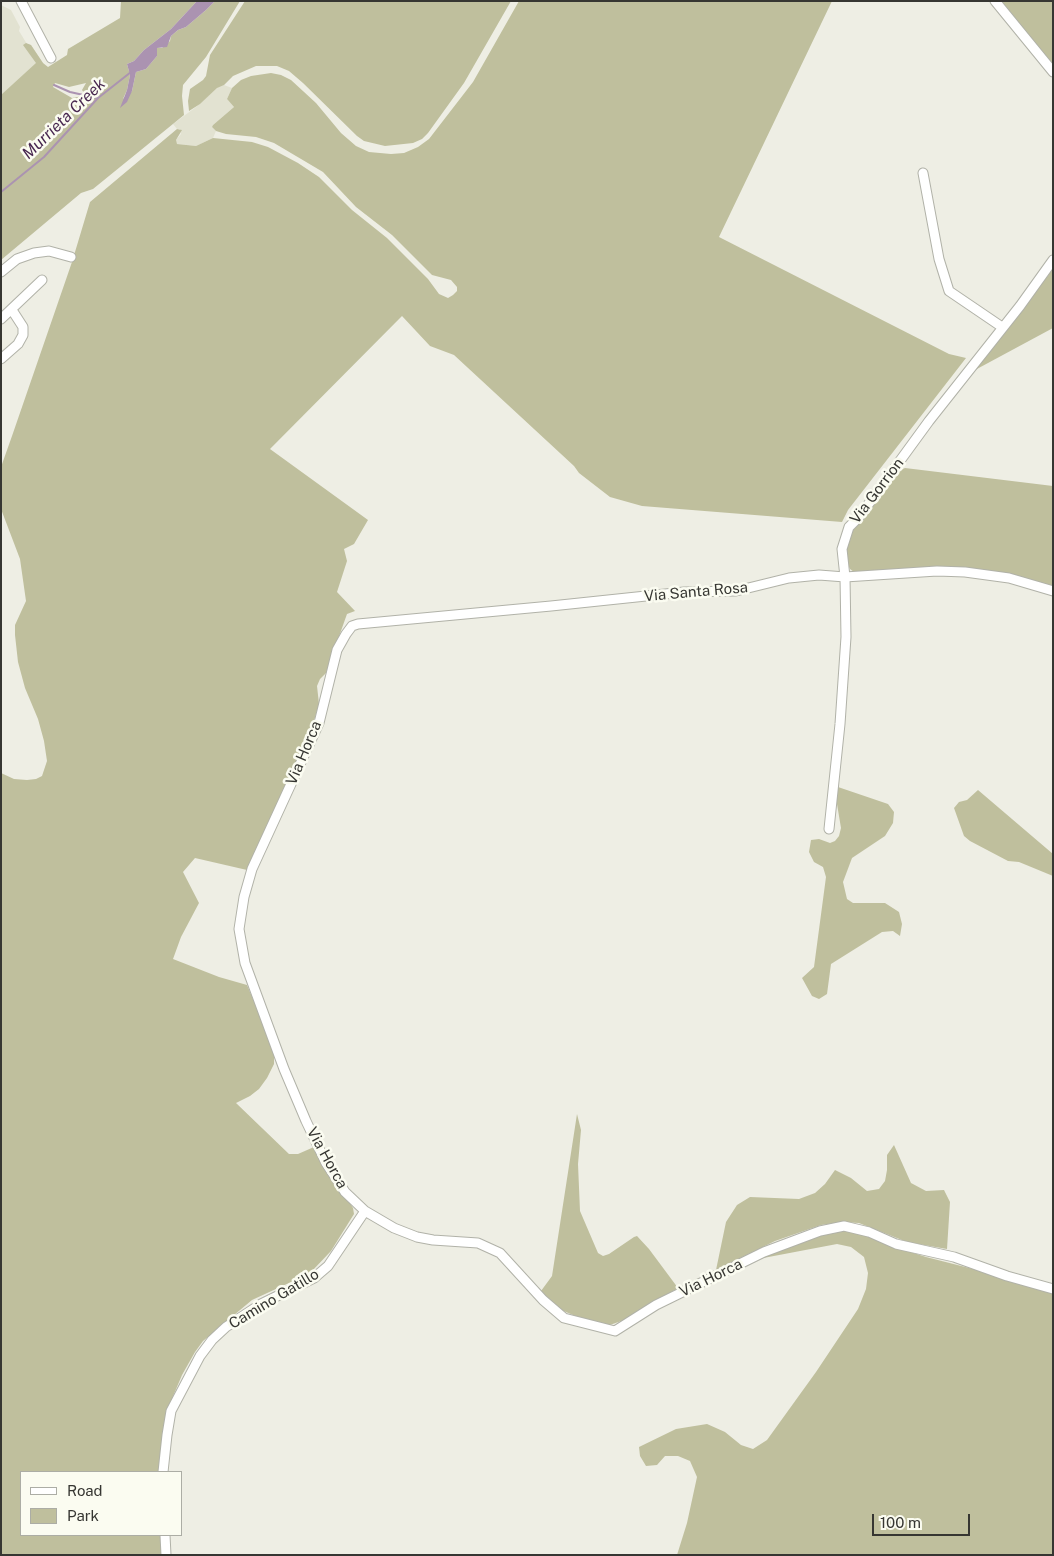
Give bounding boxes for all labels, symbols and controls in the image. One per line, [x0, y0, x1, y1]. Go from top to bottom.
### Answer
water label: Murrieta Creek [18, 75, 110, 163]
street label: Via Gorrion [846, 455, 908, 527]
street label: Via Santa Rosa [643, 578, 749, 606]
street label: Via Horca [282, 718, 326, 788]
street label: Via Horca [303, 1124, 351, 1192]
street label: Via Horca [677, 1255, 745, 1301]
street label: Camino Gatillo [226, 1265, 322, 1333]
legend [20, 1471, 182, 1536]
text: Road [67, 1482, 103, 1499]
scale bar [874, 1504, 972, 1536]
text: Park [67, 1507, 99, 1524]
text: 100 m [880, 1514, 921, 1531]

